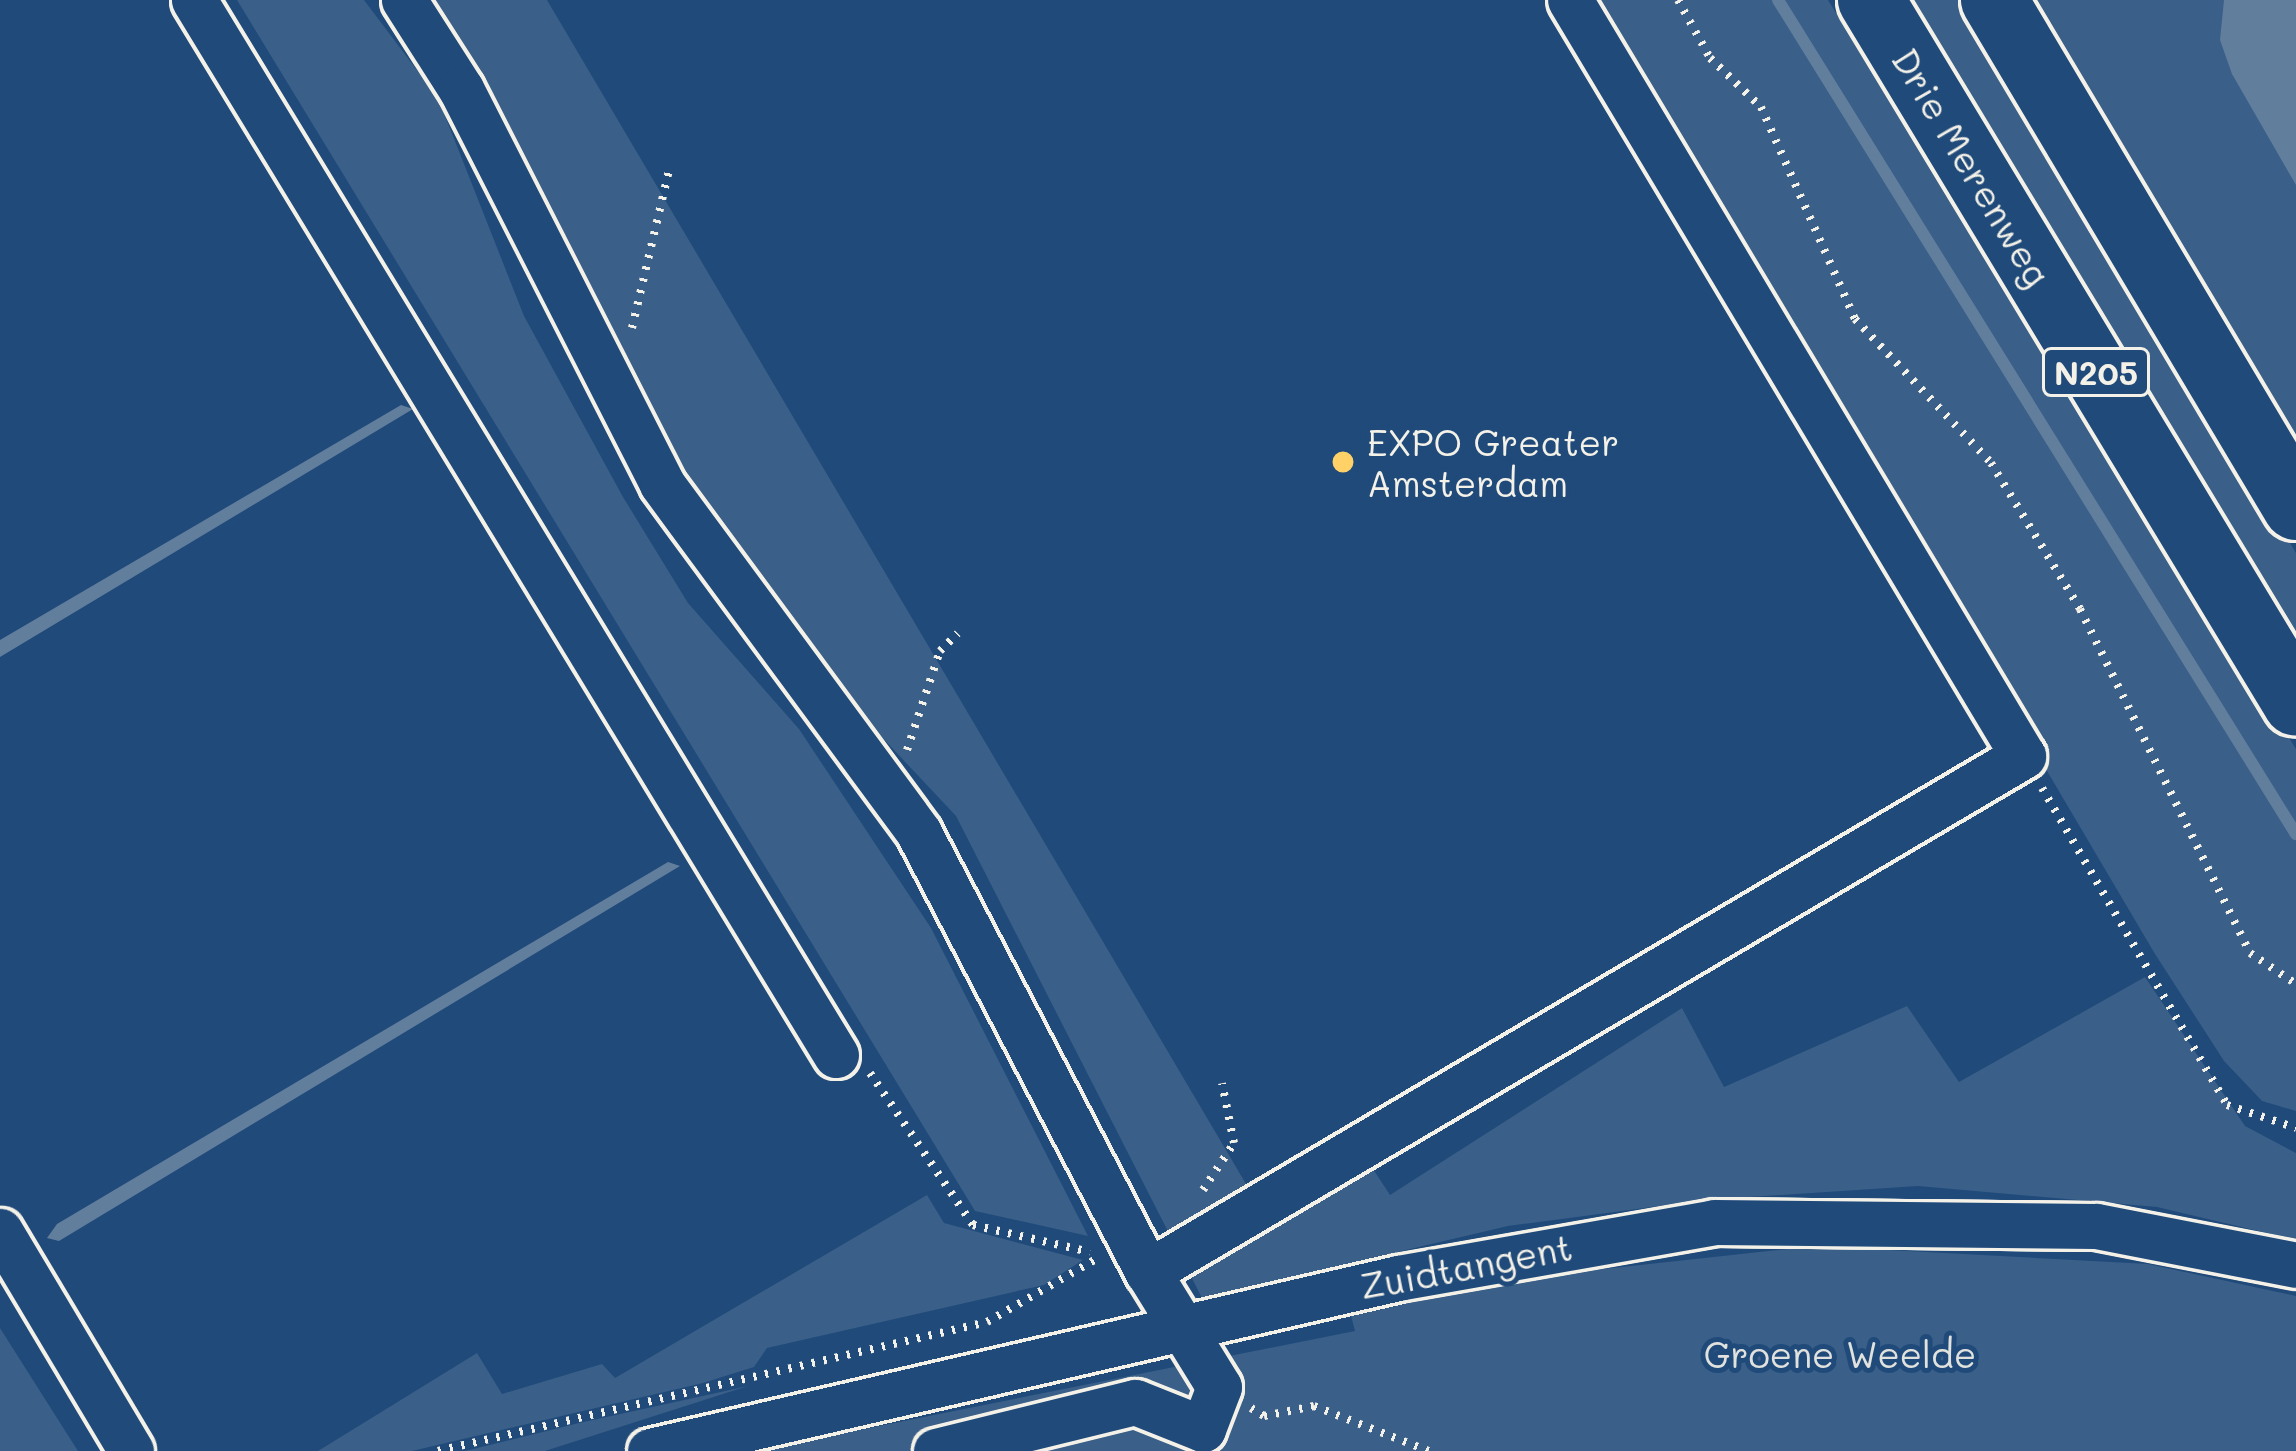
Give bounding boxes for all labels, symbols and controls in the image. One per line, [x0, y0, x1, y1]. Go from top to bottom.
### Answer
street label: Drie Merenweg [1884, 40, 2060, 294]
road number: N205 [2042, 345, 2150, 399]
place label: EXPO Greater Amsterdam [1367, 419, 1619, 504]
marker: EXPO Greater Amsterdam [1330, 449, 1356, 475]
street label: Zuidtangent [1356, 1224, 1576, 1308]
park label: Groene Weelde [1704, 1332, 1976, 1376]

